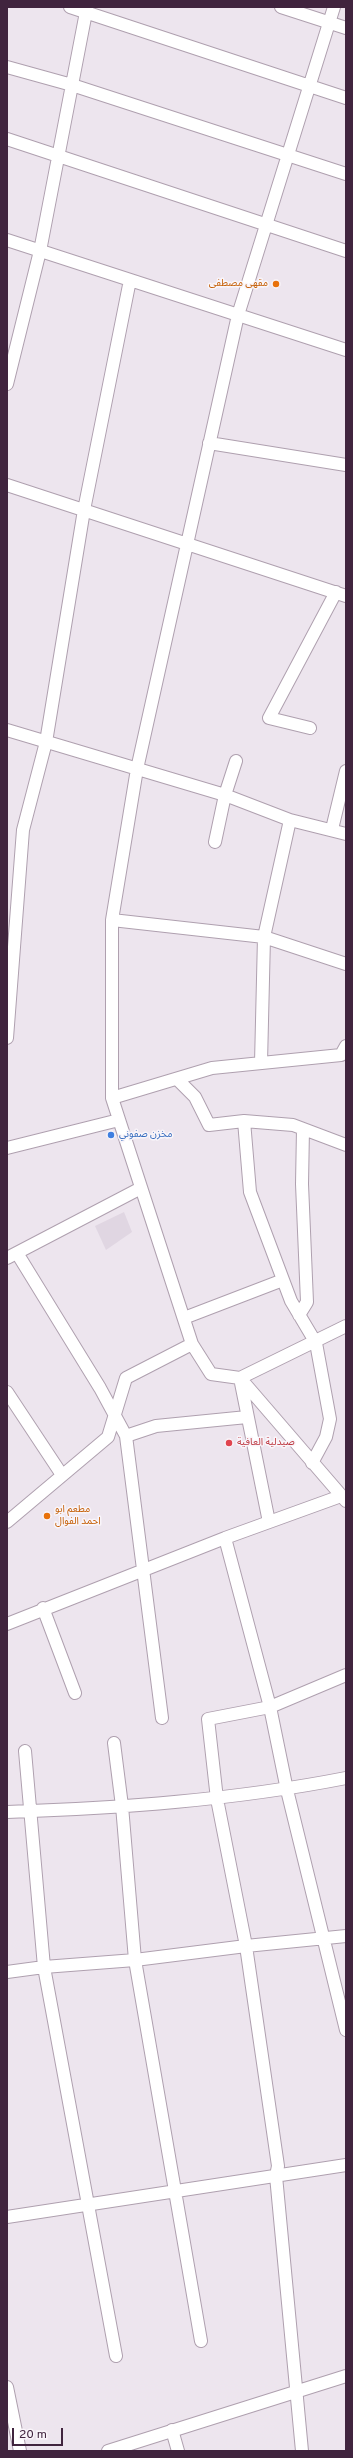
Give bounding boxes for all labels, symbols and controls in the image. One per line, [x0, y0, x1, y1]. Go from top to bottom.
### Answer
place label: مقهى مصطفى [209, 278, 268, 290]
marker: مقهى مصطفى [271, 279, 281, 289]
place label: مخزن صفوني [119, 1129, 173, 1141]
marker: مخزن صفوني [106, 1130, 116, 1140]
place label: صيدلية العافية [237, 1437, 295, 1449]
marker: صيدلية العافية [224, 1438, 234, 1448]
place label: مطعم ابو احمد الفوال [55, 1504, 101, 1528]
marker: مطعم ابو احمد الفوال [42, 1511, 52, 1521]
scale bar [14, 2420, 65, 2446]
text: 20 m [19, 2427, 47, 2443]

